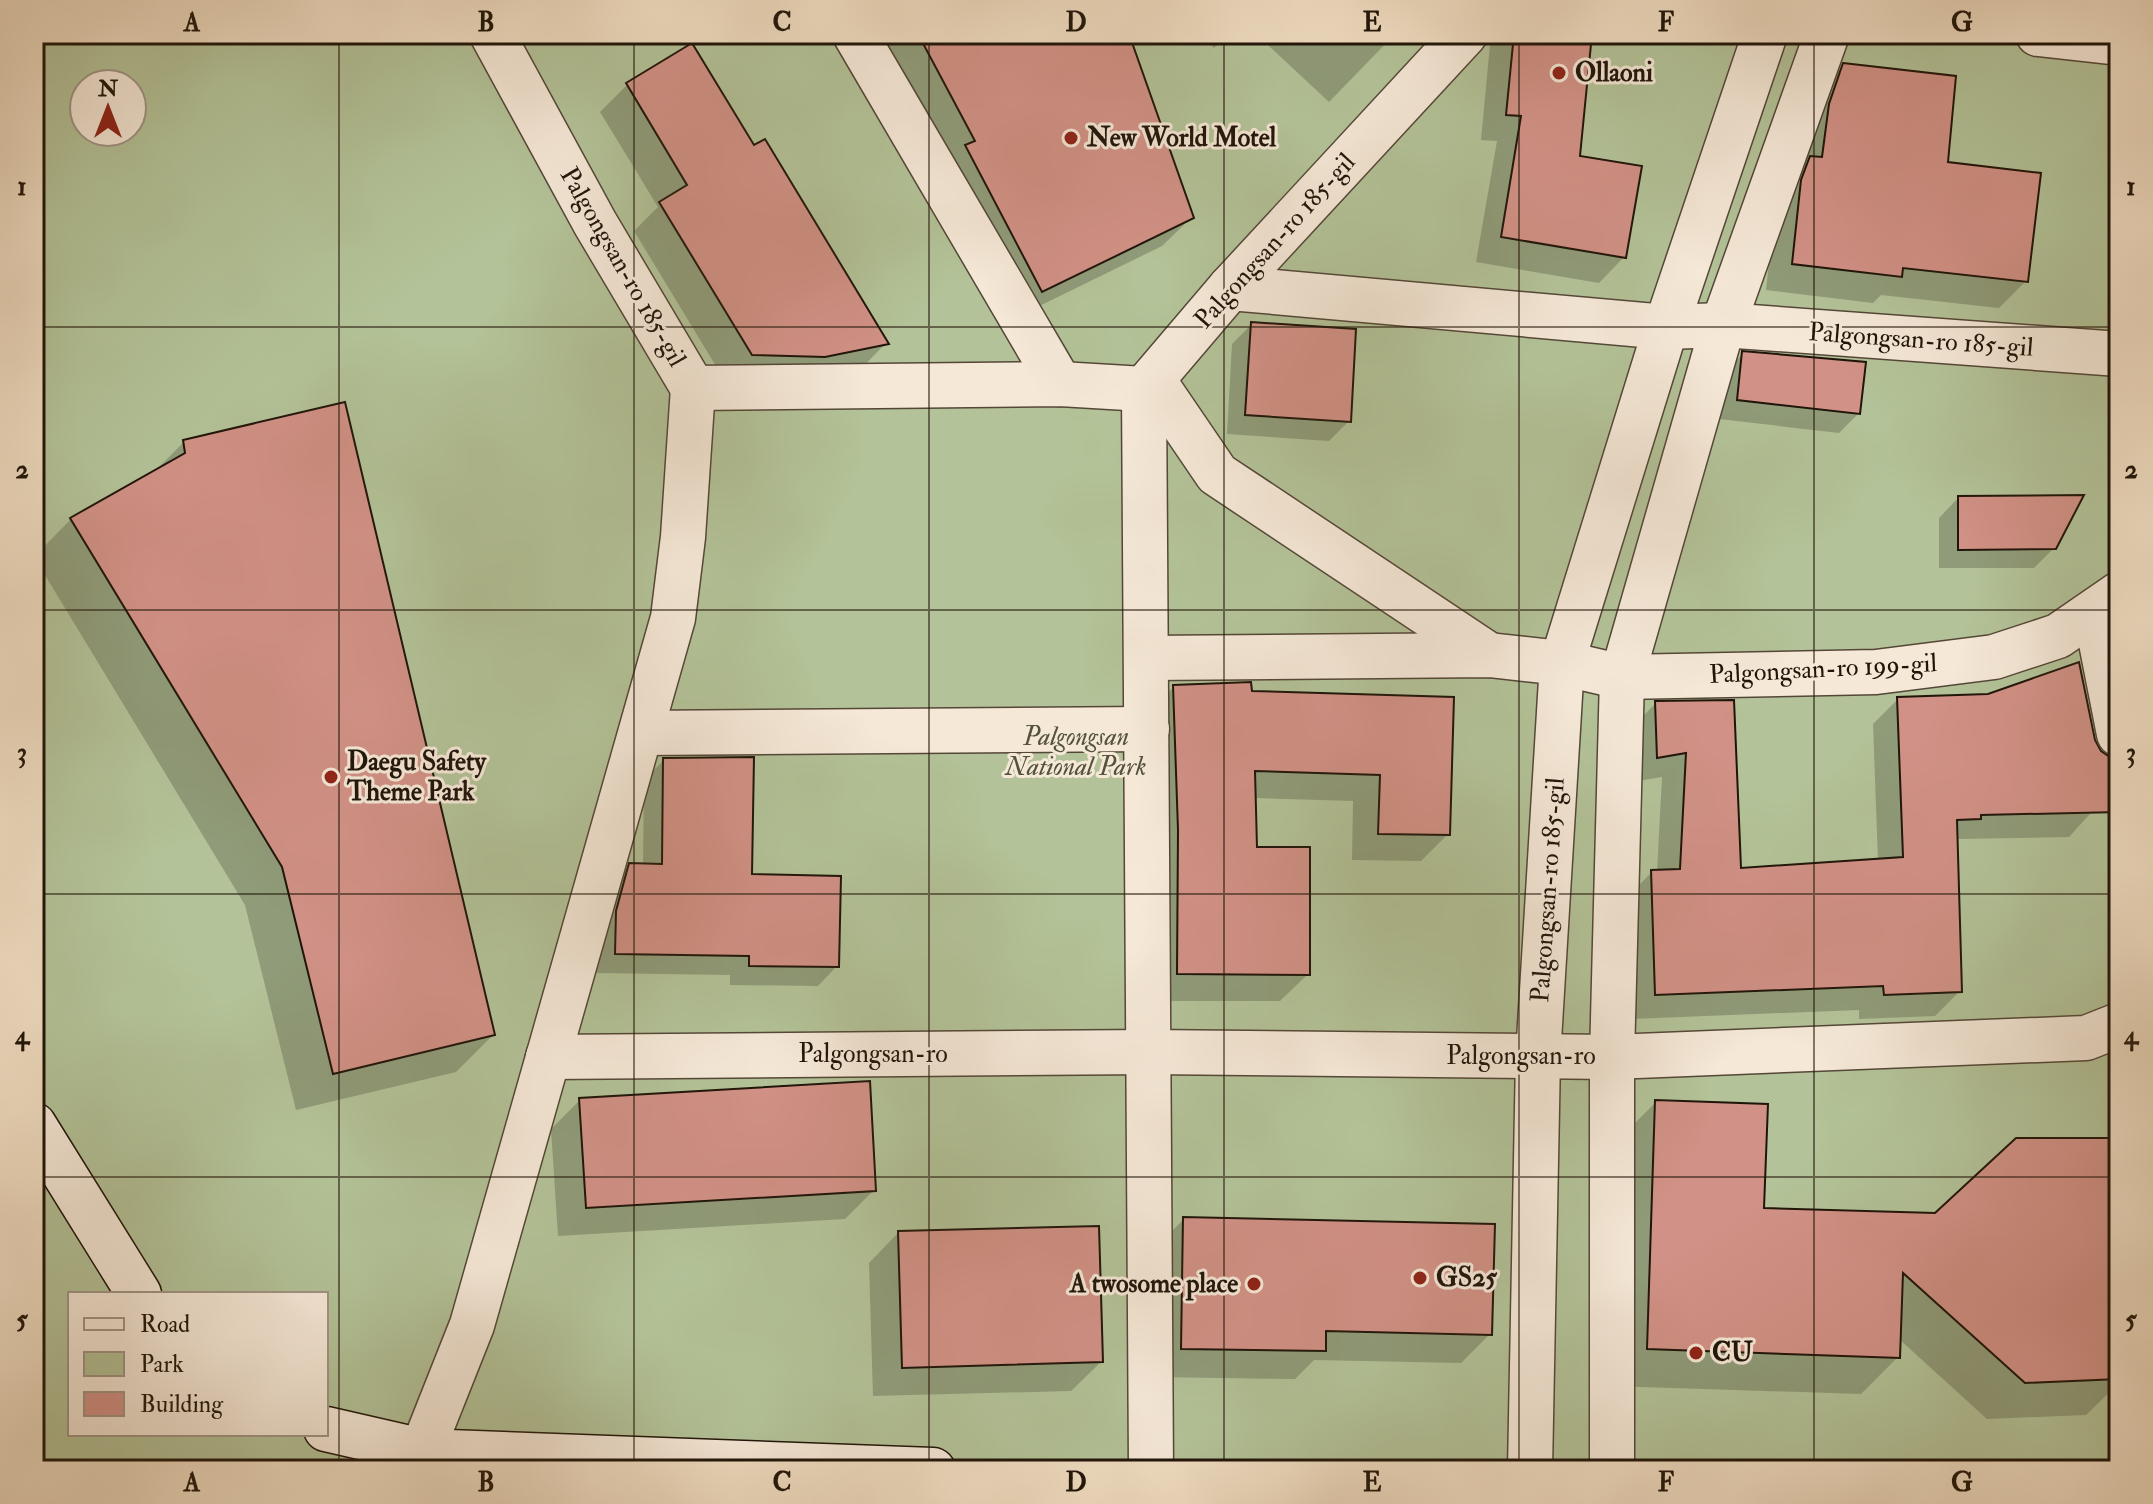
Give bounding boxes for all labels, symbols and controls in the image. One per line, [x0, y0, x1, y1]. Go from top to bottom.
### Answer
text: A [183, 7, 201, 39]
text: B [477, 7, 495, 39]
text: C [772, 7, 792, 39]
text: D [1065, 7, 1087, 39]
text: E [1363, 7, 1382, 39]
text: F [1658, 7, 1675, 39]
text: G [1951, 7, 1973, 39]
place label: Ollaoni [1575, 57, 1653, 89]
marker: Ollaoni [1550, 64, 1568, 82]
north arrow [68, 68, 148, 148]
text: N [97, 75, 118, 103]
place label: New World Motel [1086, 122, 1277, 154]
marker: New World Motel [1062, 129, 1080, 147]
street label: Palgongsan-ro 185-gil [1188, 146, 1362, 335]
street label: Palgongsan-ro 185-gil [553, 161, 693, 373]
text: 1 [17, 171, 27, 203]
text: 1 [2126, 171, 2136, 203]
street label: Palgongsan-ro 185-gil [1807, 316, 2035, 364]
text: 2 [15, 454, 29, 486]
text: 2 [2124, 454, 2138, 486]
street label: Palgongsan-ro 199-gil [1708, 647, 1938, 691]
park label: Palgongsan National Park [1003, 721, 1147, 783]
text: 3 [17, 737, 27, 769]
text: 3 [2126, 737, 2136, 769]
place label: Daegu Safety Theme Park [346, 746, 487, 808]
marker: Daegu Safety Theme Park [322, 768, 340, 786]
street label: Palgongsan-ro 185-gil [1524, 776, 1572, 1004]
text: 4 [14, 1020, 31, 1052]
text: 4 [2123, 1020, 2140, 1052]
street label: Palgongsan-ro [798, 1038, 948, 1070]
street label: Palgongsan-ro [1446, 1040, 1596, 1072]
place label: GS25 [1436, 1262, 1497, 1294]
place label: A twosome place [1069, 1268, 1238, 1301]
marker: GS25 [1411, 1269, 1429, 1287]
marker: A twosome place [1245, 1275, 1263, 1293]
legend [68, 1292, 328, 1436]
text: 5 [16, 1304, 28, 1336]
text: 5 [2125, 1304, 2137, 1336]
text: Road [140, 1309, 190, 1340]
place label: CU [1712, 1337, 1753, 1369]
marker: CU [1687, 1344, 1705, 1362]
text: Park [140, 1349, 184, 1380]
text: Building [140, 1389, 224, 1420]
text: A [183, 1467, 201, 1499]
text: B [477, 1467, 495, 1499]
text: C [772, 1467, 792, 1499]
text: D [1065, 1467, 1087, 1499]
text: E [1363, 1467, 1382, 1499]
text: F [1658, 1467, 1675, 1499]
text: G [1951, 1467, 1973, 1499]

